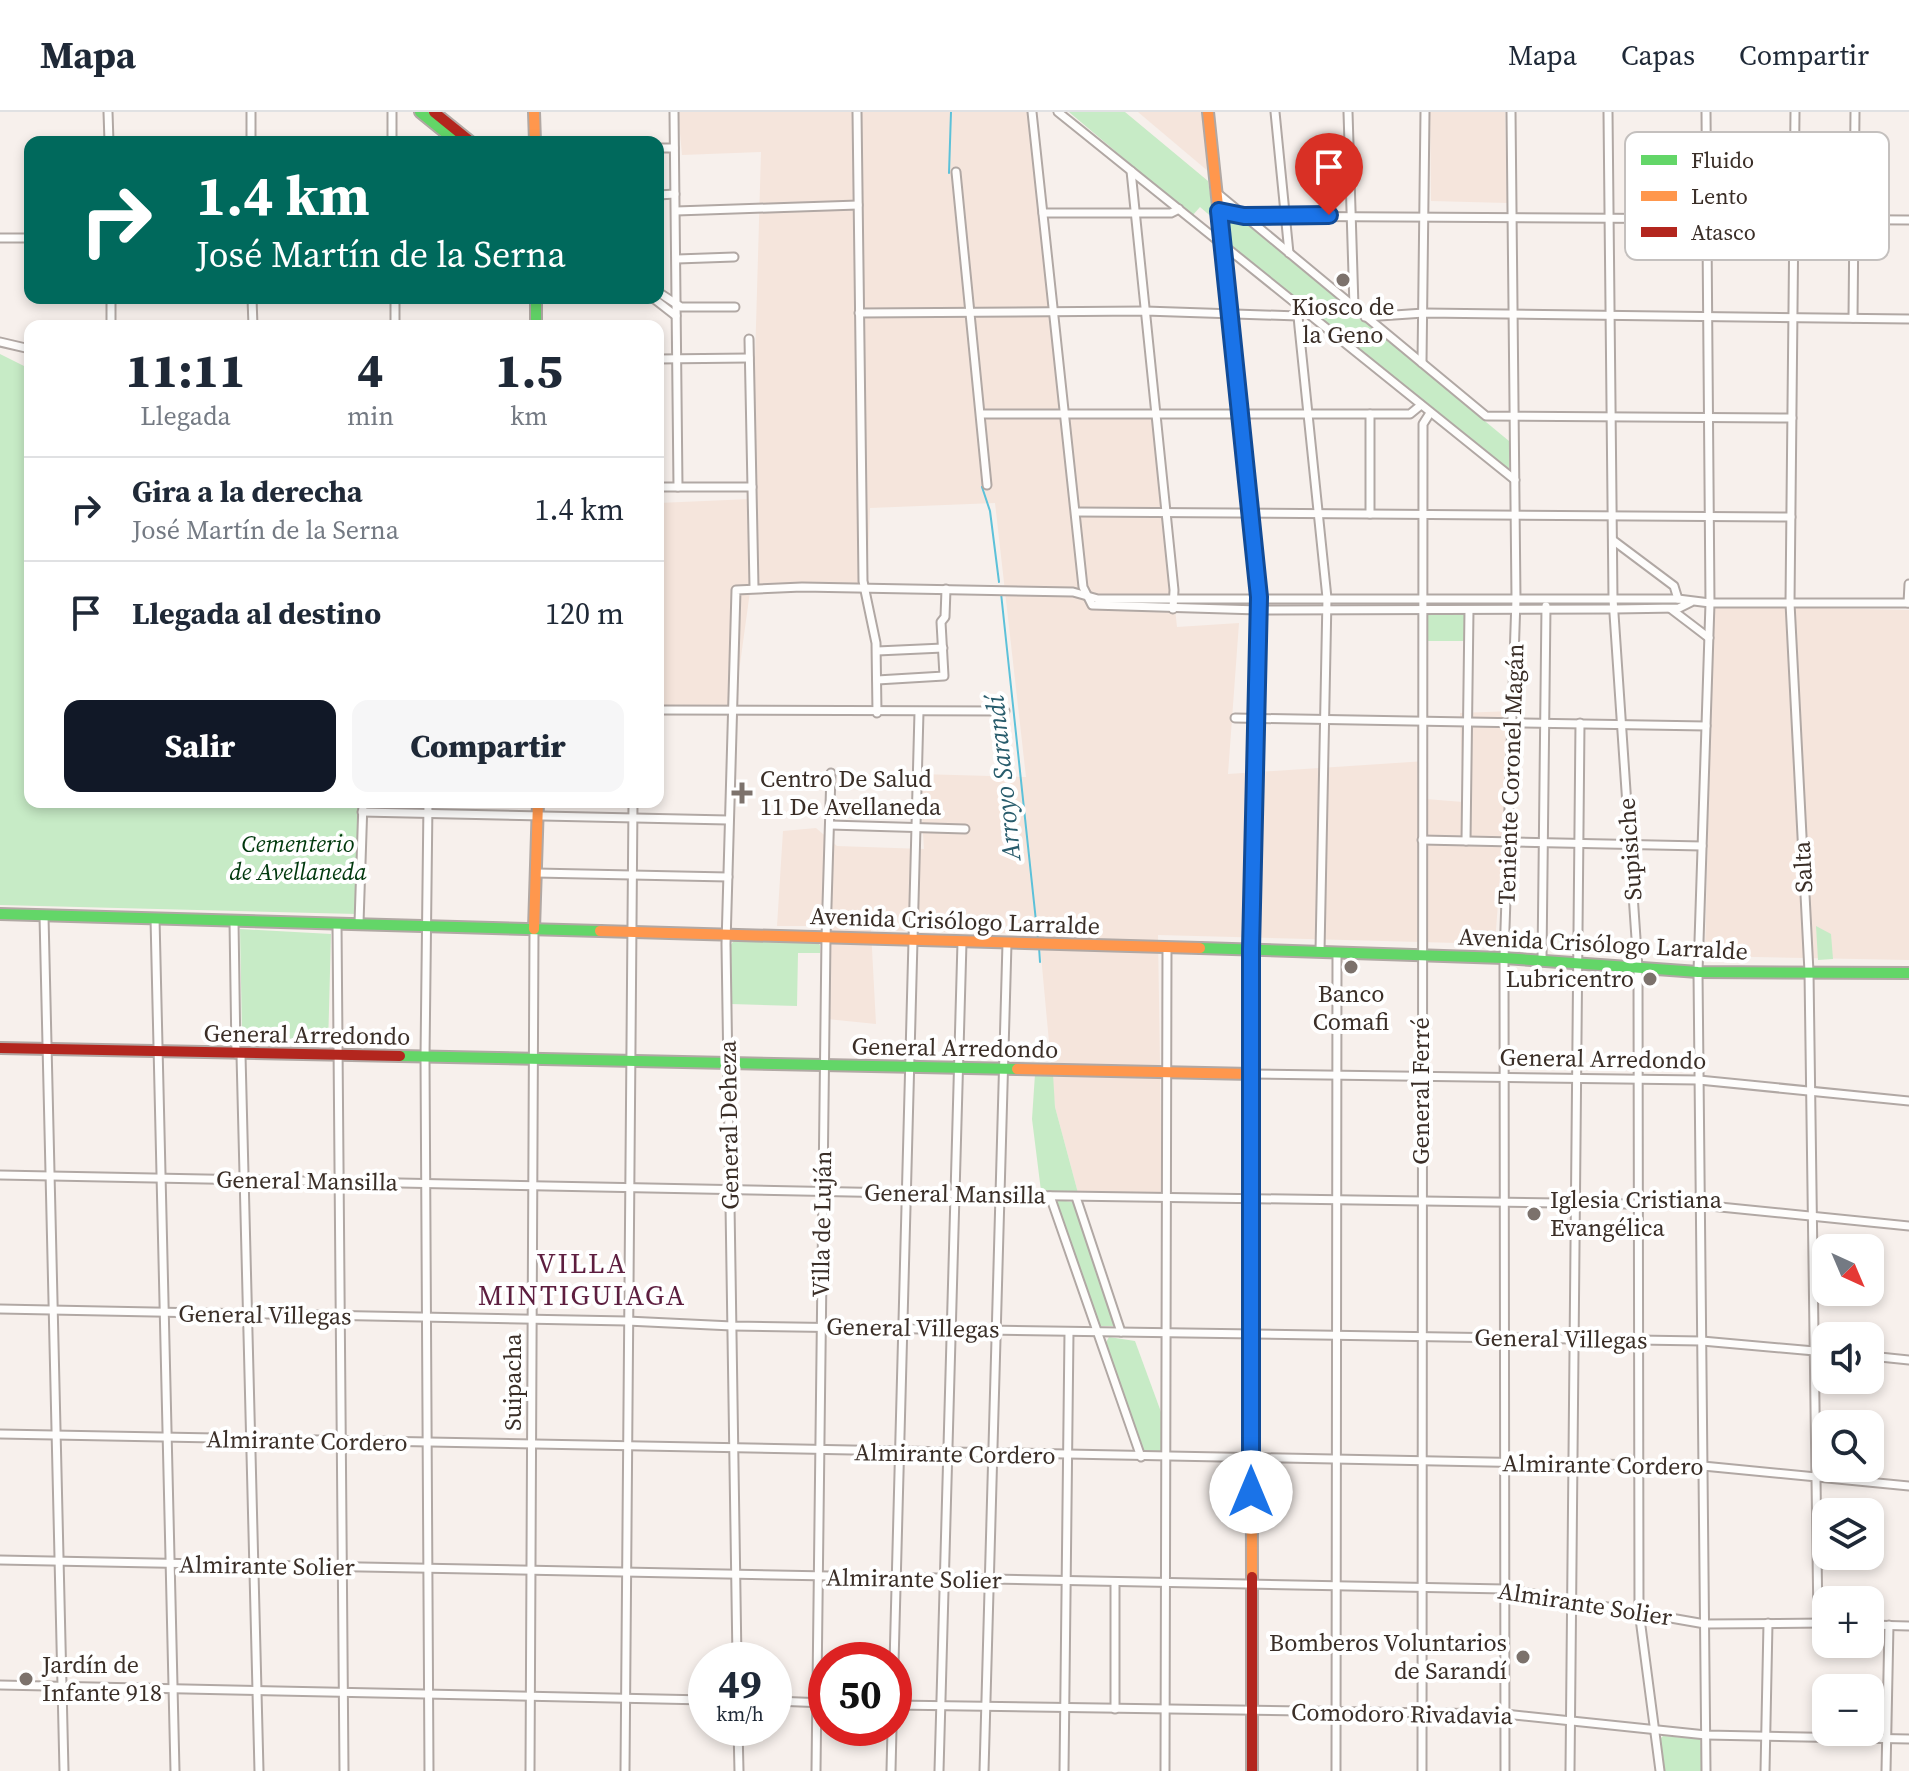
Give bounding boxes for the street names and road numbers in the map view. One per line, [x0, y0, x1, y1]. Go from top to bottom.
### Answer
street label: Teniente Coronel Magán [1489, 643, 1532, 905]
street label: Supisiche [1609, 797, 1650, 901]
street label: Salta [1785, 840, 1820, 894]
street label: Avenida Crisólogo Larralde [810, 899, 1101, 942]
street label: Avenida Crisólogo Larralde [1457, 919, 1749, 968]
street label: General Arredondo [203, 1016, 411, 1053]
street label: General Ferré [1404, 1017, 1437, 1165]
street label: General Arredondo [851, 1029, 1059, 1066]
street label: General Deheza [711, 1039, 746, 1210]
street label: General Arredondo [1499, 1040, 1707, 1077]
street label: Villa de Luján [804, 1150, 839, 1298]
street label: General Mansilla [216, 1162, 399, 1199]
street label: General Mansilla [864, 1175, 1047, 1212]
street label: General Villegas [178, 1296, 352, 1333]
street label: General Villegas [826, 1309, 1000, 1346]
street label: General Villegas [1474, 1320, 1648, 1357]
street label: Suipacha [496, 1333, 529, 1431]
street label: Almirante Cordero [206, 1422, 408, 1459]
street label: Almirante Cordero [854, 1435, 1056, 1472]
street label: Almirante Cordero [1502, 1446, 1704, 1483]
street label: Almirante Solier [179, 1547, 355, 1584]
street label: Almirante Solier [826, 1560, 1002, 1597]
street label: Almirante Solier [1496, 1573, 1674, 1634]
street label: Comodoro Rivadavia [1291, 1695, 1514, 1732]

